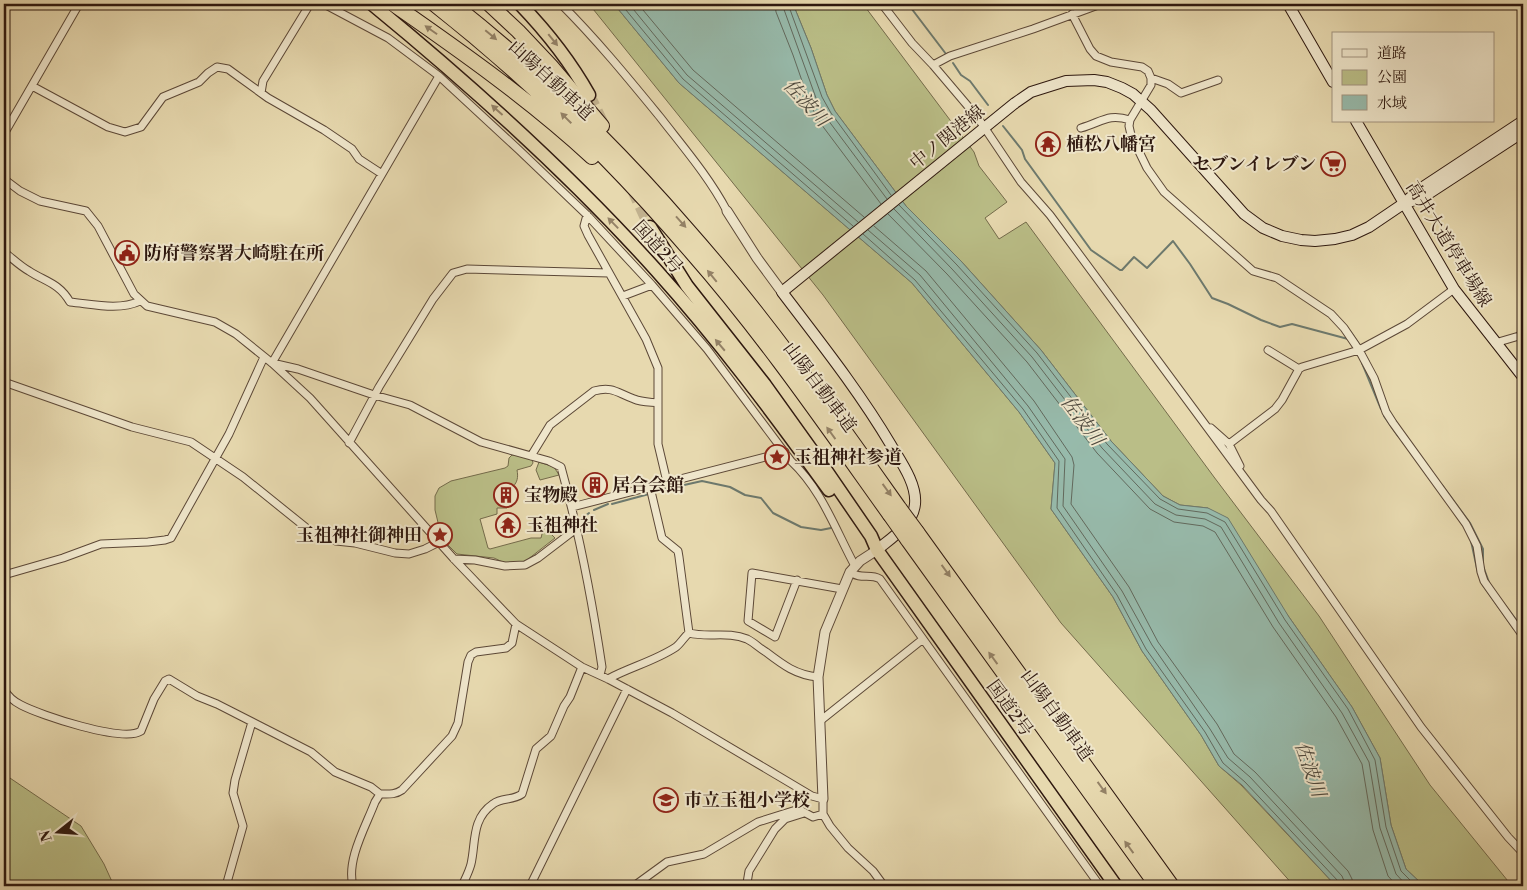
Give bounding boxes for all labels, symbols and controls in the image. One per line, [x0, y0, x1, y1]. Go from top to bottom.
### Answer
one-way arrow [424, 25, 438, 34]
one-way arrow [484, 29, 496, 41]
legend [1332, 32, 1494, 122]
one-way arrow [547, 33, 558, 46]
street label: 山陽自動車道 [503, 35, 598, 126]
text: 道路 [1377, 44, 1407, 63]
text: 公園 [1377, 68, 1407, 87]
water label: 佐波川 [778, 74, 836, 133]
text: 水域 [1377, 94, 1407, 113]
street label: 中ノ関港線 [905, 100, 990, 175]
one-way arrow [491, 104, 503, 116]
one-way arrow [560, 112, 572, 124]
temple icon: 植松八幡宮 [1035, 131, 1061, 157]
place label: 植松八幡宮 [1066, 133, 1156, 156]
supermarket icon: セブンイレブン [1320, 151, 1346, 177]
place label: セブンイレブン [1192, 153, 1316, 176]
street label: 高井大道停車場線 [1401, 177, 1496, 311]
street label: 国道2号 [628, 216, 688, 279]
one-way arrow [676, 216, 687, 229]
one-way arrow [607, 218, 619, 230]
public building icon: 防府警察署大崎駐在所 [114, 240, 140, 266]
place label: 防府警察署大崎駐在所 [144, 242, 324, 265]
one-way arrow [706, 270, 717, 283]
street label: 山陽自動車道 [778, 337, 861, 437]
one-way arrow [715, 339, 726, 352]
water label: 佐波川 [1055, 391, 1110, 452]
one-way arrow [826, 426, 836, 440]
place icon: 玉祖神社参道 [764, 444, 790, 470]
place label: 玉祖神社参道 [794, 446, 902, 469]
building icon: 居合会館 [582, 472, 608, 498]
place label: 居合会館 [612, 474, 684, 497]
building icon: 宝物殿 [493, 482, 519, 508]
one-way arrow [882, 483, 892, 497]
place label: 宝物殿 [524, 484, 578, 507]
temple icon: 玉祖神社 [495, 512, 521, 538]
place label: 玉祖神社 [526, 514, 598, 537]
place icon: 玉祖神社御神田 [427, 522, 453, 548]
place label: 玉祖神社御神田 [296, 524, 422, 547]
one-way arrow [940, 564, 951, 577]
one-way arrow [988, 651, 998, 665]
street label: 山陽自動車道 [1016, 665, 1098, 766]
street label: 国道2号 [981, 676, 1038, 741]
water label: 佐波川 [1289, 738, 1331, 802]
one-way arrow [1097, 782, 1107, 795]
school or university icon: 市立玉祖小学校 [653, 787, 679, 813]
place label: 市立玉祖小学校 [684, 789, 810, 812]
north arrow [32, 808, 82, 858]
text: N [36, 828, 57, 843]
one-way arrow [1124, 840, 1134, 854]

